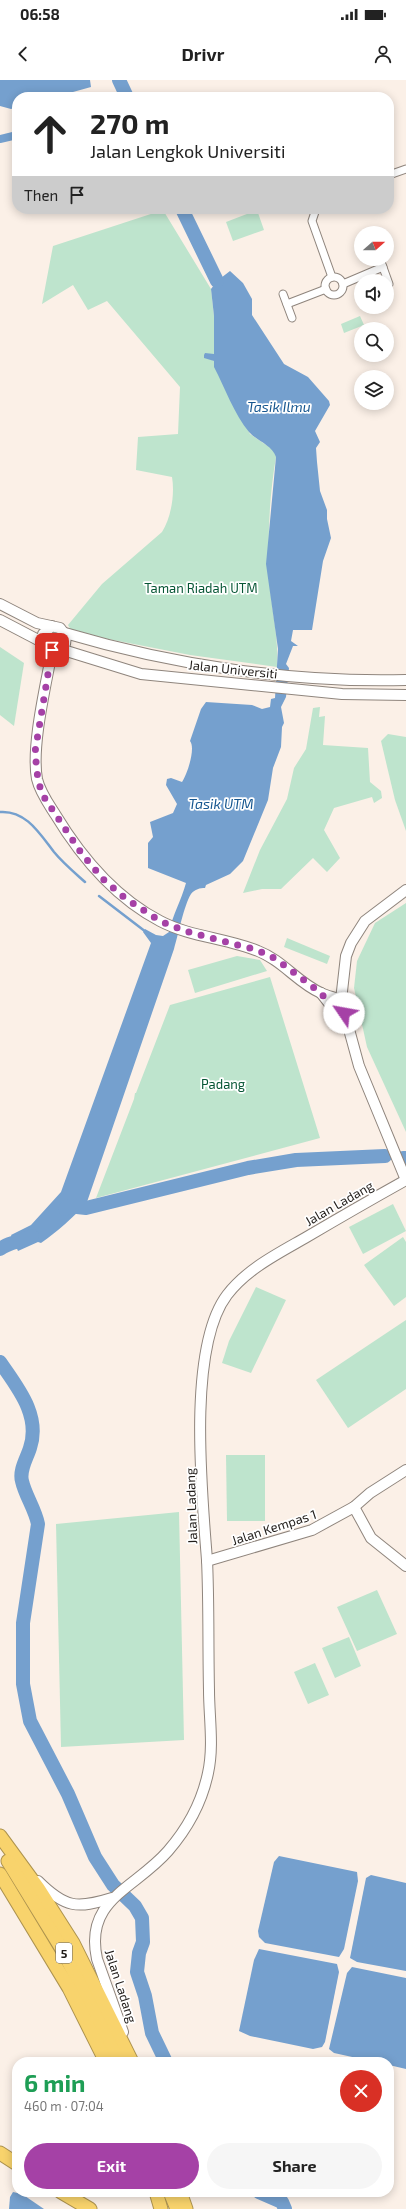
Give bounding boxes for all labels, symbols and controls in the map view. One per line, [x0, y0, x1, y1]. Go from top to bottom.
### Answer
text: 06:58 [20, 5, 60, 23]
icon: back [12, 43, 34, 65]
text: Drivr [182, 43, 224, 65]
icon: person [372, 43, 394, 65]
text: 270 m [90, 106, 169, 140]
icon: ahead [24, 108, 76, 160]
text: Jalan Lengkok Universiti [90, 140, 285, 162]
icon: arrive [66, 184, 88, 206]
text: Then [24, 186, 58, 204]
north arrow [354, 226, 394, 266]
map controls [354, 226, 394, 410]
button: sound [354, 274, 394, 314]
button: search [354, 322, 394, 362]
button: layers [354, 370, 394, 410]
water label: Tasik Ilmu [247, 398, 311, 415]
park label: Taman Riadah UTM [144, 580, 258, 596]
pin [35, 633, 69, 667]
icon: arrive [41, 639, 63, 661]
street label: Jalan Universiti [188, 656, 278, 682]
water label: Tasik UTM [188, 795, 254, 812]
position arrow [323, 992, 365, 1034]
park label: Padang [201, 1076, 245, 1092]
street label: Jalan Ladang [302, 1177, 376, 1229]
street label: Jalan Ladang [182, 1468, 200, 1544]
street label: Jalan Kempas 1 [230, 1506, 318, 1548]
road number: 5 [56, 1943, 72, 1963]
street label: Jalan Ladang [102, 1947, 140, 2025]
text: 6 min [24, 2068, 86, 2097]
button: close [340, 2070, 382, 2112]
text: 460 m · 07:04 [24, 2098, 104, 2114]
button: Exit [24, 2143, 199, 2189]
button: Share [207, 2143, 382, 2189]

